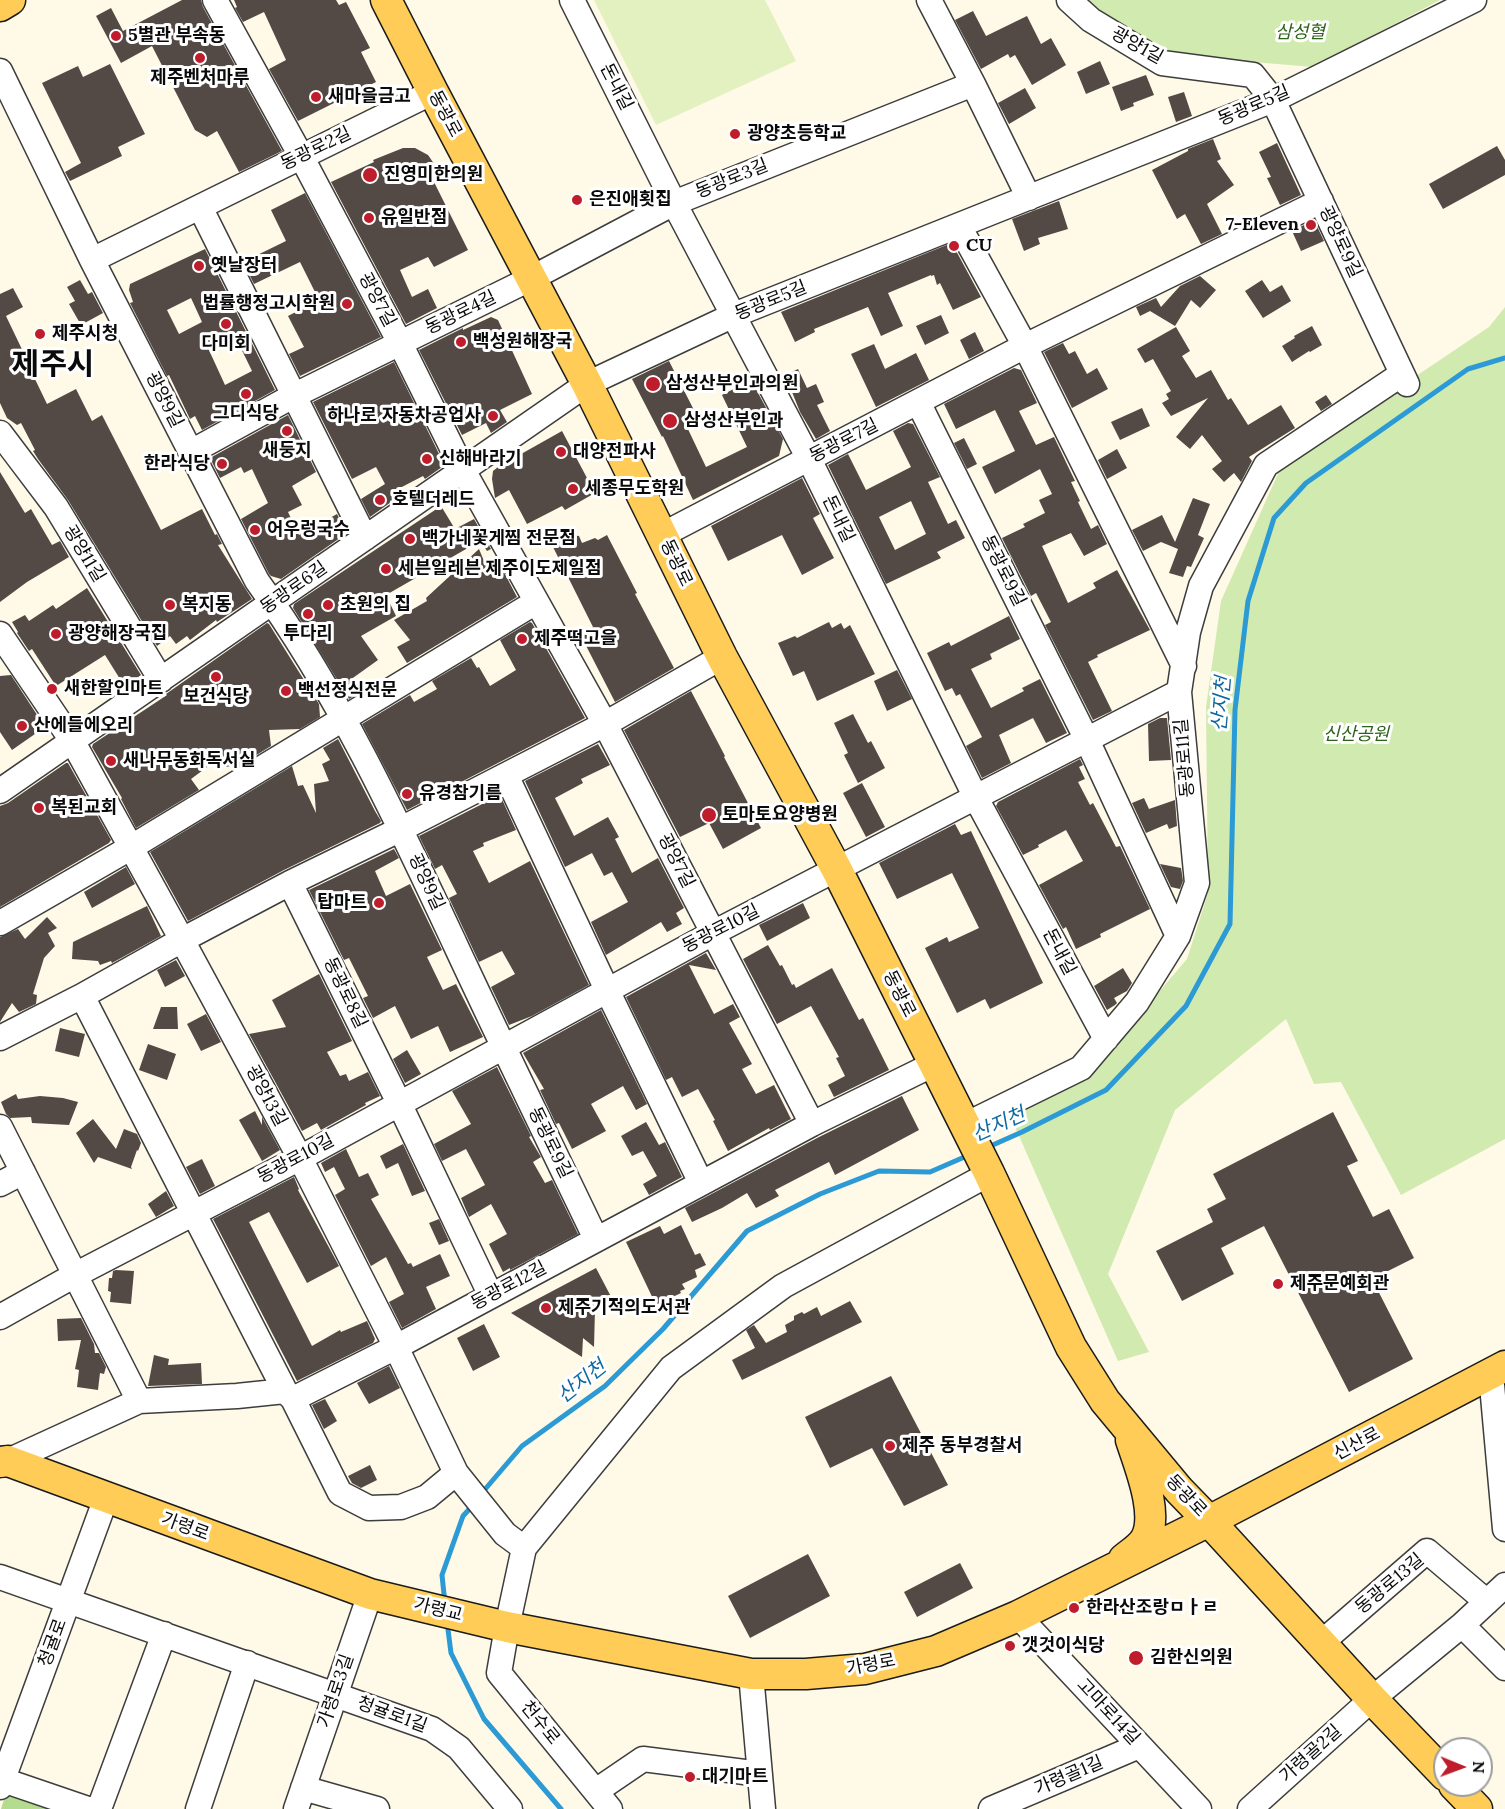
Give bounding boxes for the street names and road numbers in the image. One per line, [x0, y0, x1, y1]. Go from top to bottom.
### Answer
street label: 광양1길 [1107, 23, 1167, 69]
street label: 돈내길 [595, 60, 637, 114]
street label: 동광로5길 [1215, 81, 1293, 131]
street label: 동광로 [424, 87, 466, 141]
street label: 동광로2길 [277, 123, 355, 175]
street label: 동광로3길 [693, 155, 771, 203]
street label: 광양로9길 [1314, 203, 1366, 281]
street label: 광양7길 [354, 269, 400, 331]
street label: 동광로5길 [732, 277, 810, 325]
street label: 동광로4길 [422, 287, 500, 339]
street label: 광양9길 [141, 368, 187, 432]
street label: 동광로7길 [806, 414, 882, 468]
street label: 돈내길 [817, 492, 859, 546]
street label: 광양11길 [59, 522, 109, 586]
street label: 동광로9길 [976, 532, 1030, 610]
street label: 동광로 [655, 536, 697, 590]
street label: 동광로6길 [256, 557, 332, 619]
street label: 동광로11길 [1171, 718, 1199, 798]
street label: 광양7길 [653, 830, 699, 892]
street label: 광양9길 [404, 850, 448, 914]
street label: 동광로10길 [679, 900, 763, 958]
street label: 돈내길 [1038, 925, 1080, 979]
street label: 동광로8길 [319, 954, 371, 1032]
street label: 동광로 [878, 967, 920, 1021]
street label: 광양13길 [241, 1062, 291, 1130]
street label: 동광로9길 [523, 1104, 577, 1182]
street label: 동광로10길 [254, 1130, 338, 1188]
street label: 동광로12길 [468, 1257, 550, 1315]
street label: 신산로 [1330, 1423, 1384, 1465]
street label: 동광로 [1161, 1470, 1211, 1522]
street label: 가령로 [158, 1508, 212, 1546]
street label: 동광로13길 [1351, 1549, 1429, 1619]
street label: 가령교 [411, 1594, 465, 1626]
street label: 청귤로 [34, 1616, 72, 1670]
street label: 가령로 [845, 1650, 897, 1680]
street label: 가령로3길 [313, 1651, 359, 1731]
street label: 고마로14길 [1072, 1674, 1144, 1750]
street label: 청귤로1길 [354, 1692, 430, 1738]
street label: 천수로 [516, 1697, 564, 1749]
street label: 가령골2길 [1276, 1721, 1346, 1787]
street label: 가령골1길 [1031, 1752, 1107, 1800]

